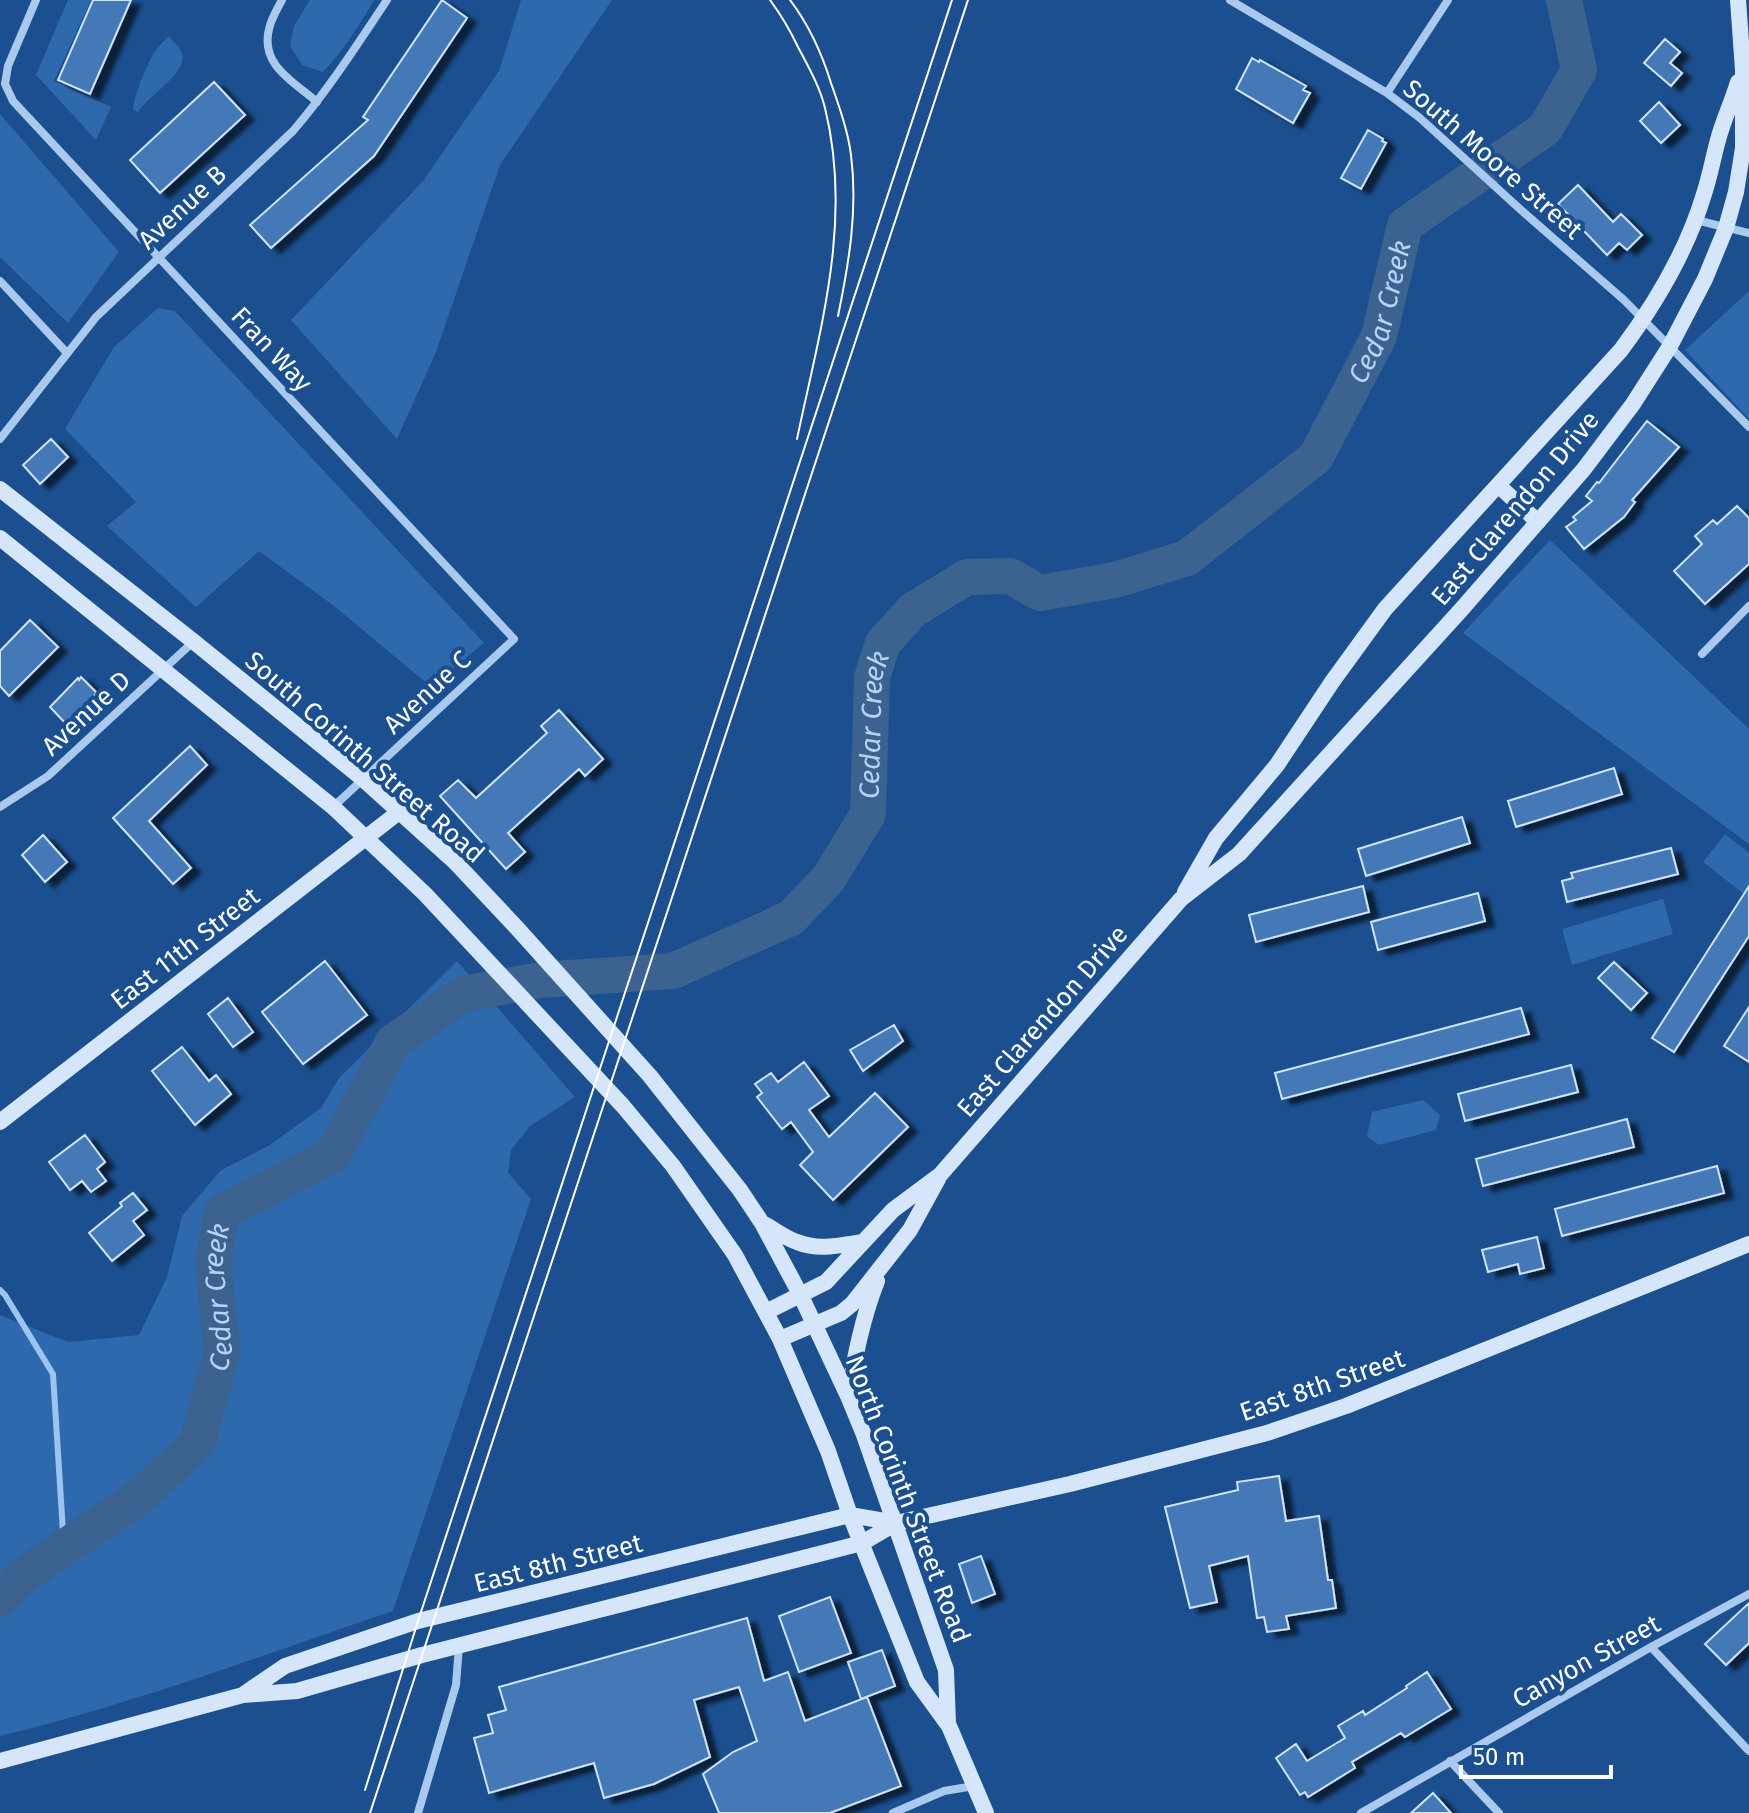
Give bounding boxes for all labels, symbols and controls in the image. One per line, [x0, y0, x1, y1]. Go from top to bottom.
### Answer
street label: South Moore Street [1397, 73, 1589, 246]
street label: Avenue B [132, 159, 233, 256]
water label: Cedar Creek [1341, 237, 1418, 389]
street label: Fran Way [225, 301, 319, 398]
street label: East Clarendon Drive [1425, 405, 1606, 612]
street label: Avenue C [377, 644, 478, 740]
street label: South Corinth Street Road [239, 645, 491, 870]
water label: Cedar Creek [852, 647, 896, 800]
street label: Avenue D [36, 665, 137, 762]
street label: East 11th Street [105, 880, 266, 1016]
street label: East Clarendon Drive [951, 919, 1134, 1124]
water label: Cedar Creek [196, 1221, 239, 1375]
street label: East 8th Street [1236, 1343, 1409, 1428]
street label: North Corinth Street Road [838, 1351, 977, 1647]
street label: East 8th Street [471, 1527, 646, 1599]
street label: Canyon Street [1507, 1608, 1666, 1715]
scale bar [1461, 1729, 1611, 1779]
text: 50 m [1473, 1743, 1525, 1771]

